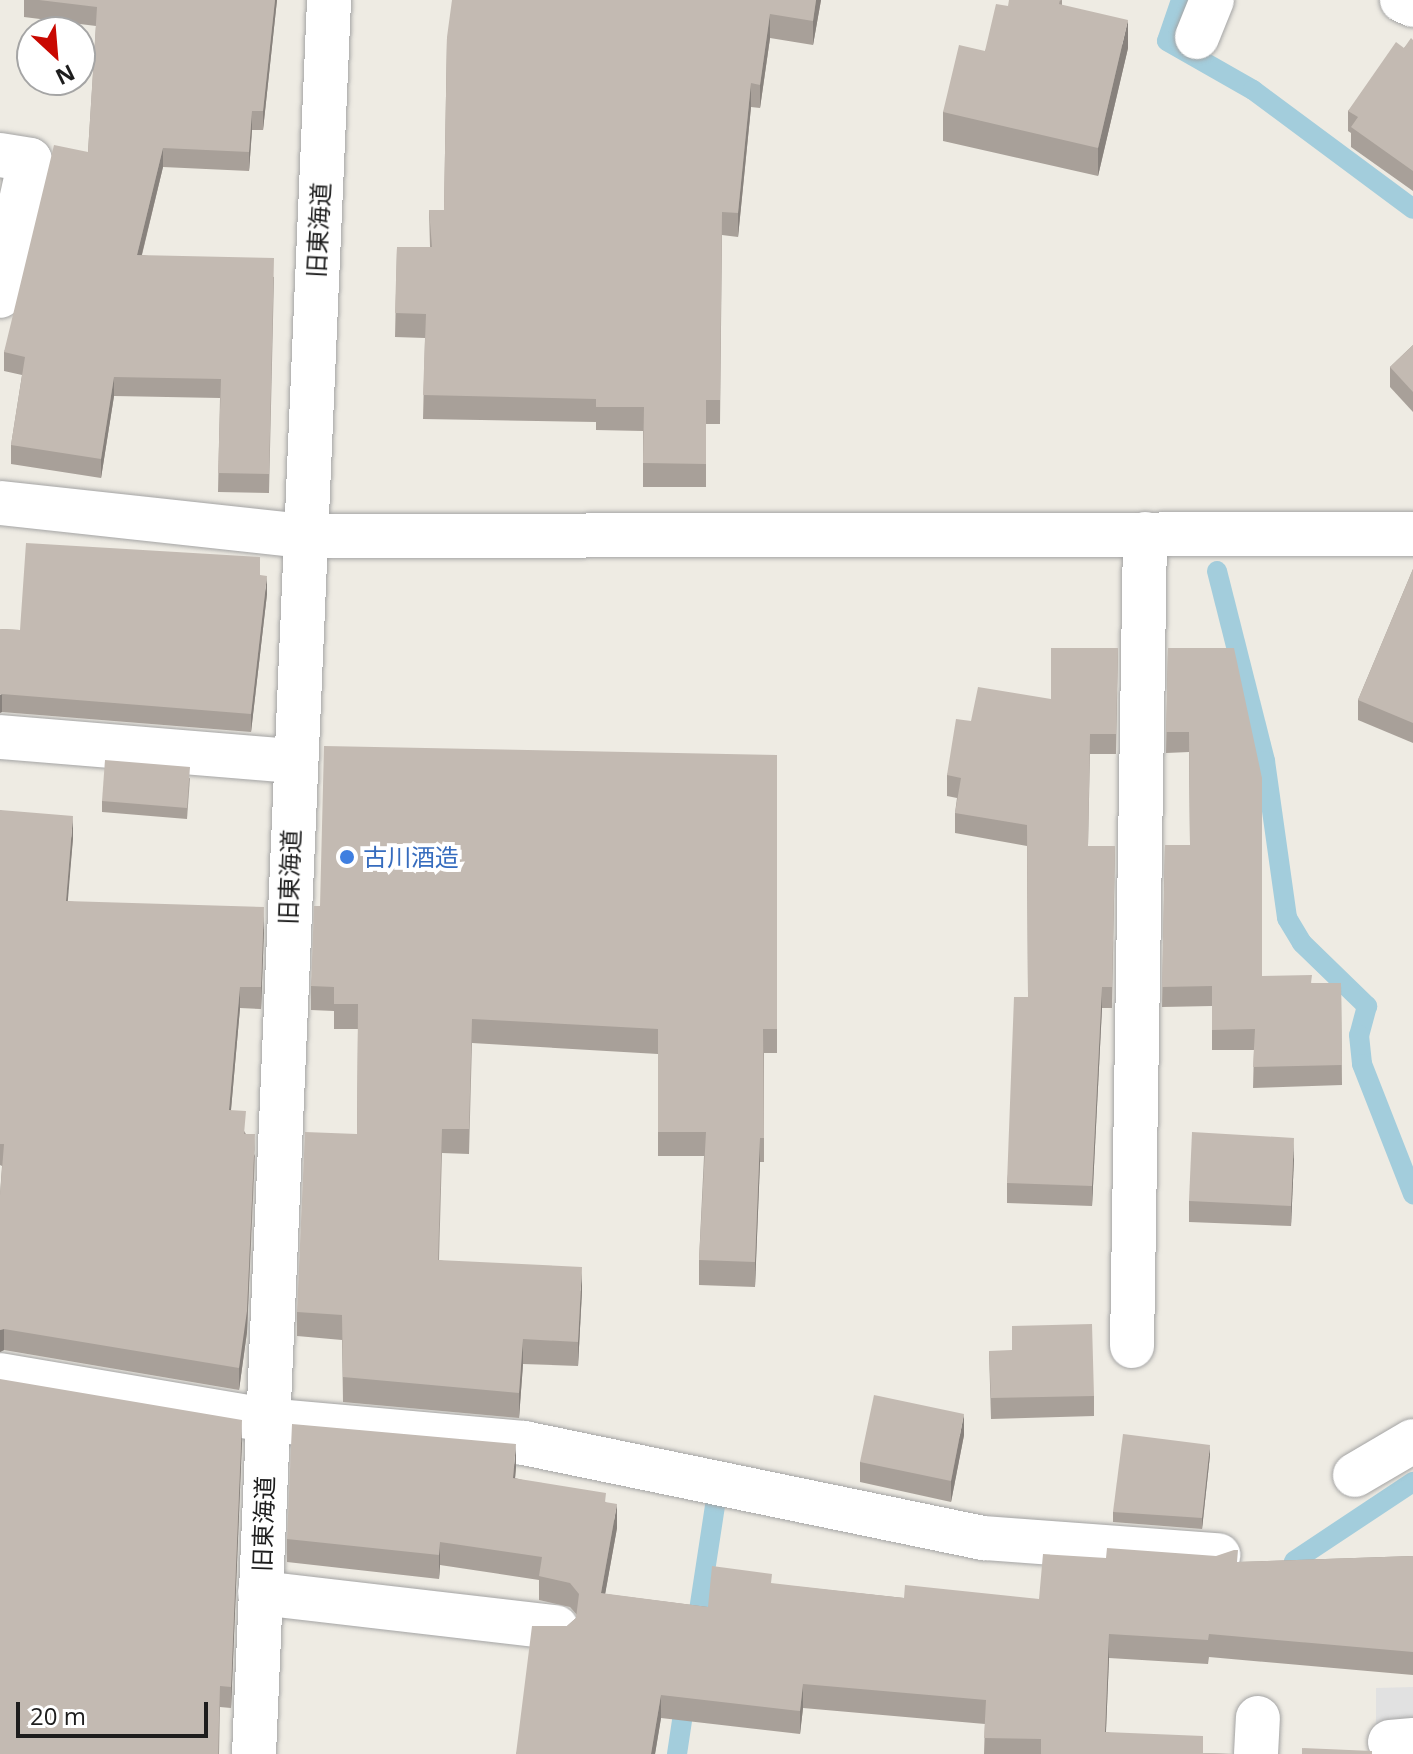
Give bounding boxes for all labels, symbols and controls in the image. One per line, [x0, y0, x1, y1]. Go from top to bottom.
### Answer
north arrow [16, 16, 96, 96]
text: N [51, 58, 80, 93]
street label: 旧東海道 [301, 181, 335, 279]
street label: 旧東海道 [273, 829, 305, 925]
place label: 古川酒造 [363, 843, 459, 871]
marker: 古川酒造 [338, 848, 356, 866]
street label: 旧東海道 [247, 1476, 279, 1572]
scale bar [20, 1686, 212, 1736]
text: 20 m [30, 1699, 86, 1732]

